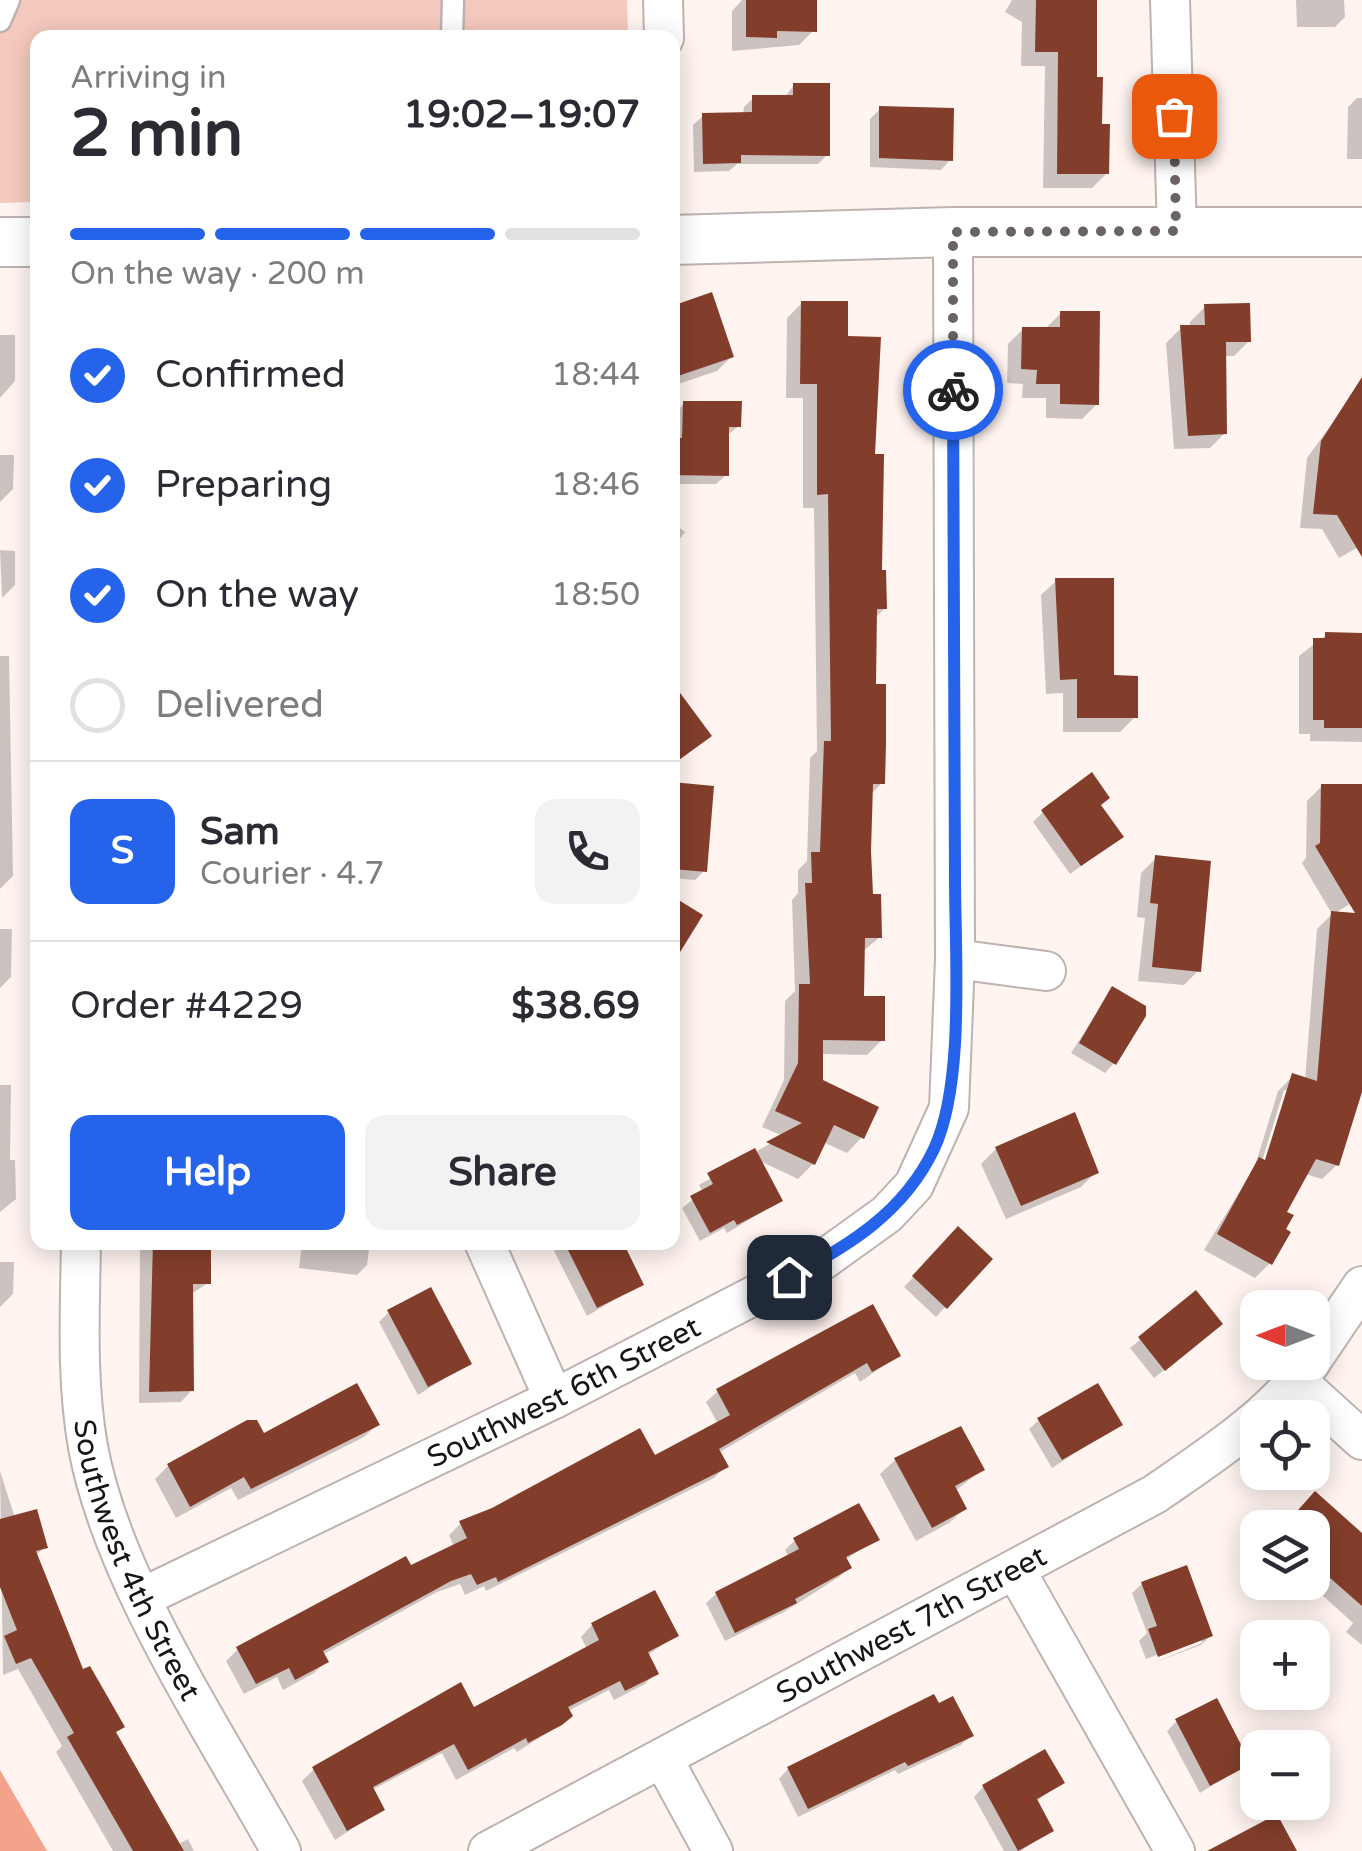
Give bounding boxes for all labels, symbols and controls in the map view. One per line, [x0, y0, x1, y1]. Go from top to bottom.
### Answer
text: Arriving in [70, 59, 227, 97]
pin [1132, 74, 1217, 159]
icon: bag [1147, 89, 1202, 144]
text: 19:02–19:07 [403, 92, 640, 138]
text: 2 min [70, 95, 243, 174]
text: On the way · 200 m [70, 255, 365, 293]
courier [903, 340, 1003, 440]
icon: check [70, 348, 125, 403]
text: Confirmed [155, 352, 346, 398]
text: 18:44 [551, 356, 640, 394]
icon: bike [926, 363, 981, 418]
icon: check [70, 458, 125, 513]
text: Preparing [155, 462, 332, 508]
text: 18:46 [551, 466, 640, 504]
icon: check [70, 568, 125, 623]
text: On the way [155, 572, 359, 618]
text: 18:50 [551, 576, 640, 614]
text: Delivered [155, 682, 324, 728]
button: phone [535, 799, 640, 904]
text: Sam [200, 809, 280, 855]
text: S [111, 828, 134, 874]
text: Courier · 4.7 [200, 855, 384, 893]
text: Order #4229 [70, 983, 303, 1029]
text: $38.69 [511, 983, 640, 1029]
button: Help [70, 1115, 345, 1230]
button: Share [365, 1115, 640, 1230]
pin [747, 1235, 832, 1320]
icon: home [762, 1250, 817, 1305]
north arrow [1240, 1290, 1330, 1380]
map controls [1240, 1290, 1330, 1820]
street label: Southwest 6th Street [421, 1309, 707, 1476]
button: locate [1240, 1400, 1330, 1490]
street label: Southwest 4th Street [65, 1417, 209, 1707]
button: layers [1240, 1510, 1330, 1600]
street label: Southwest 7th Street [770, 1538, 1053, 1712]
button: + [1240, 1620, 1330, 1710]
button: − [1240, 1730, 1330, 1820]

